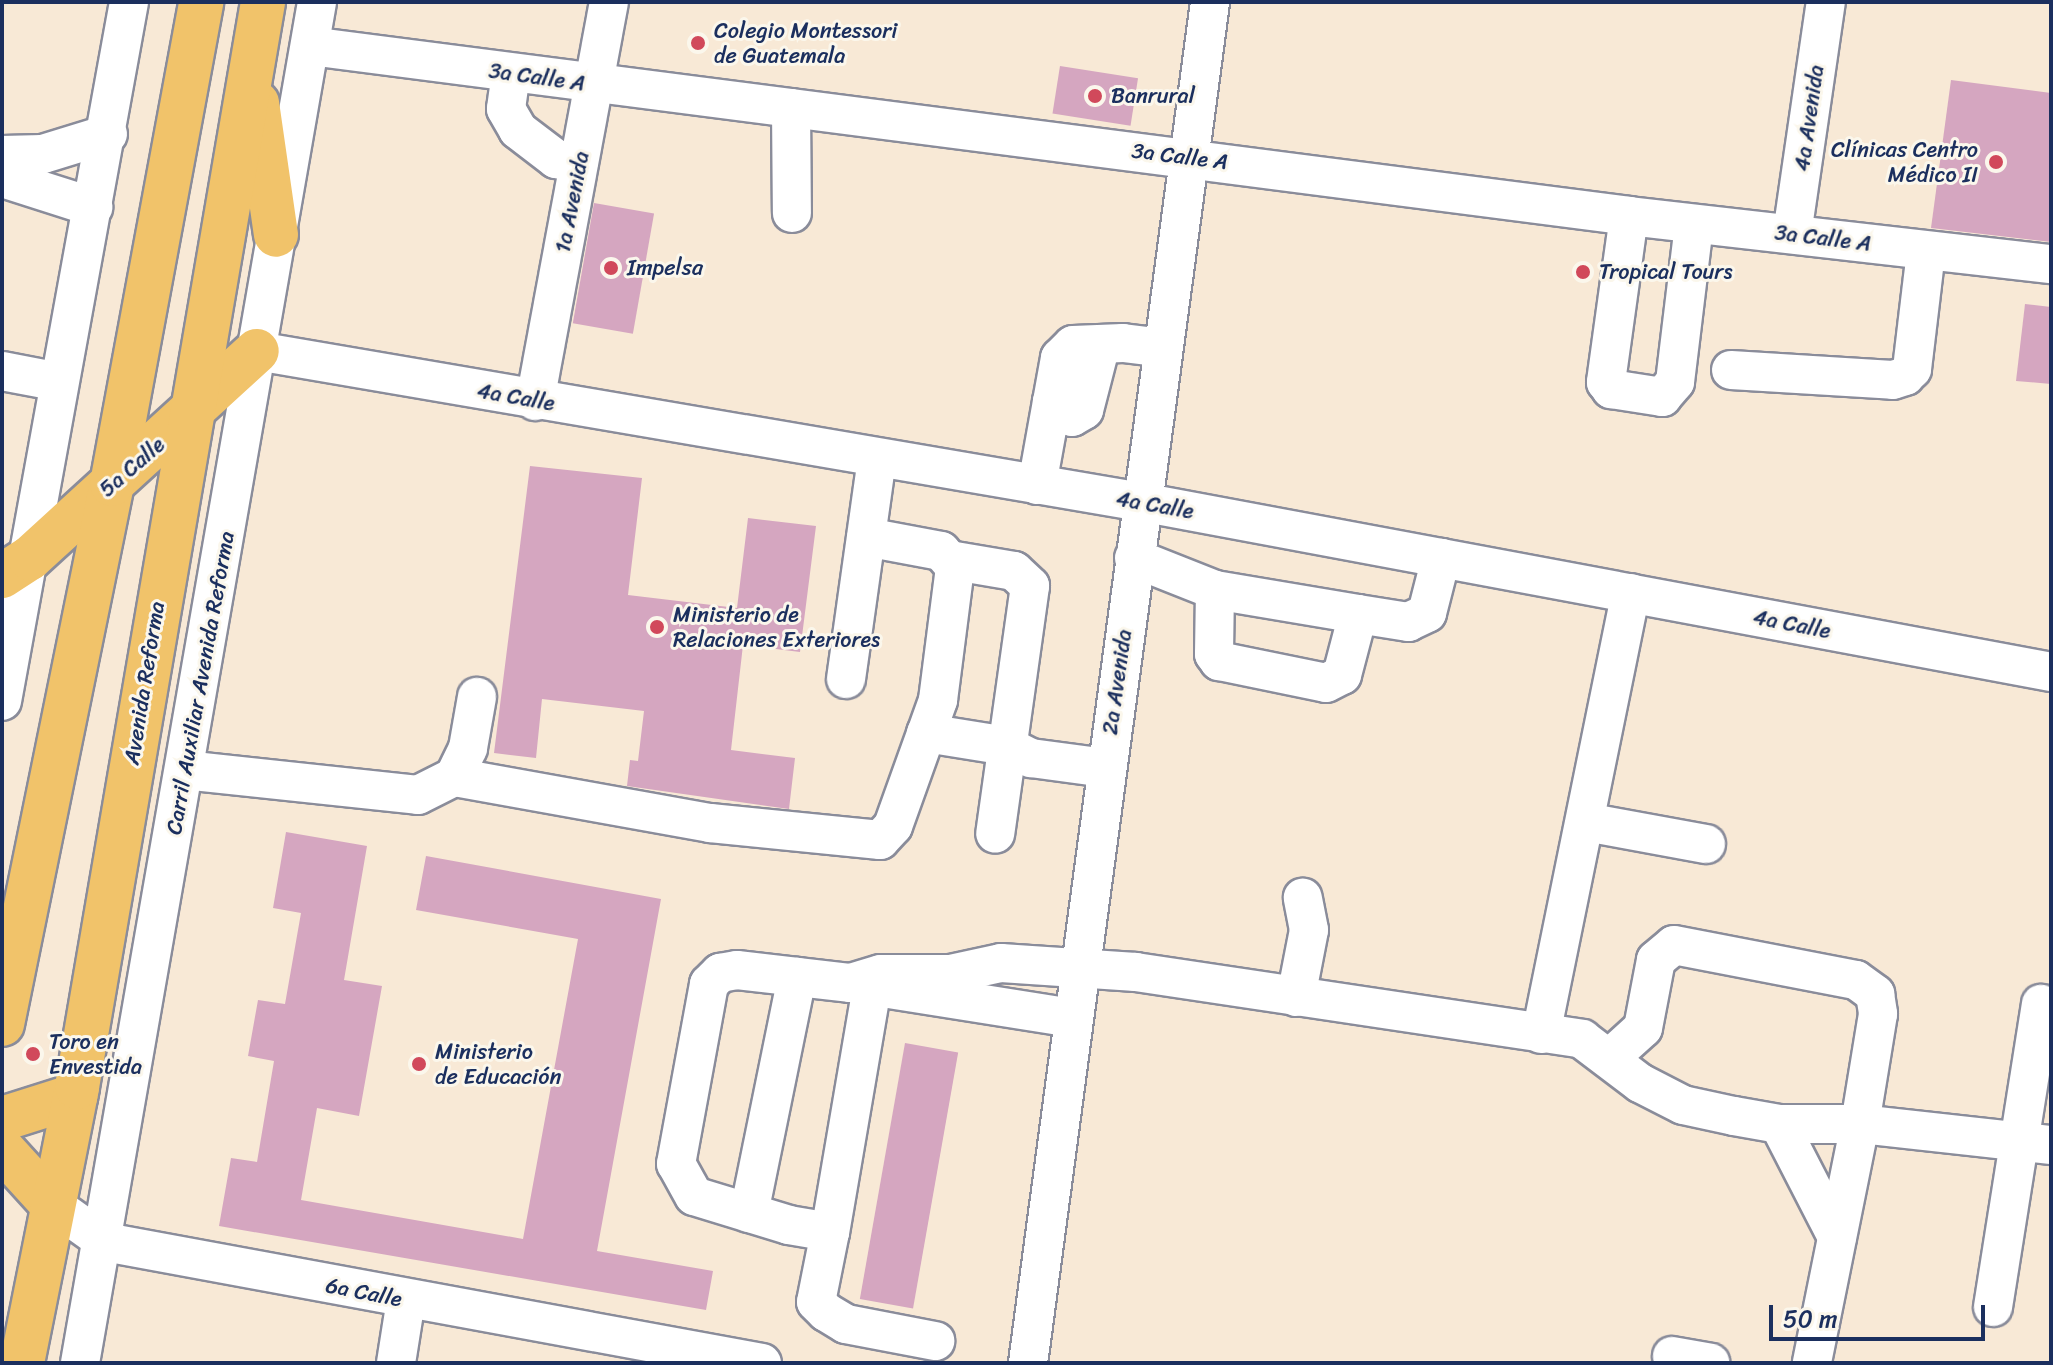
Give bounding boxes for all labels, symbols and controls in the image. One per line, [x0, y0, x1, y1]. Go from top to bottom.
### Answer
place label: Colegio Montessori de Guatemala [714, 17, 898, 68]
marker: Colegio Montessori de Guatemala [689, 34, 707, 52]
street label: 3a Calle A [487, 57, 587, 97]
street label: 4a Avenida [1788, 63, 1830, 173]
place label: Banrural [1111, 83, 1195, 109]
marker: Banrural [1086, 87, 1104, 105]
place label: Clínicas Centro Médico II [1829, 136, 1978, 188]
street label: 3a Calle A [1130, 137, 1230, 175]
street label: 1a Avenida [549, 149, 595, 255]
marker: Clínicas Centro Médico II [1985, 151, 2007, 173]
street label: 3a Calle A [1773, 219, 1873, 257]
place label: Impelsa [627, 255, 703, 281]
marker: Impelsa [602, 259, 620, 277]
place label: Tropical Tours [1599, 259, 1734, 285]
marker: Tropical Tours [1574, 263, 1592, 281]
street label: 4a Calle [475, 377, 557, 417]
street label: 5a Calle [94, 431, 170, 503]
street label: 4a Calle [1114, 485, 1196, 525]
street label: Carril Auxiliar Avenida Reforma [160, 529, 240, 837]
street label: Avenida Reforma [118, 600, 170, 766]
place label: Ministerio de Relaciones Exteriores [673, 601, 883, 652]
street label: 4a Calle [1751, 603, 1833, 645]
marker: Ministerio de Relaciones Exteriores [648, 618, 666, 636]
street label: 2a Avenida [1097, 628, 1137, 736]
place label: Toro en Envestida [49, 1028, 142, 1080]
place label: Ministerio de Educación [435, 1038, 561, 1090]
marker: Toro en Envestida [24, 1045, 42, 1063]
marker: Ministerio de Educación [410, 1055, 428, 1073]
street label: 6a Calle [323, 1272, 405, 1312]
scale bar [1773, 1289, 1989, 1339]
text: 50 m [1783, 1298, 1838, 1340]

